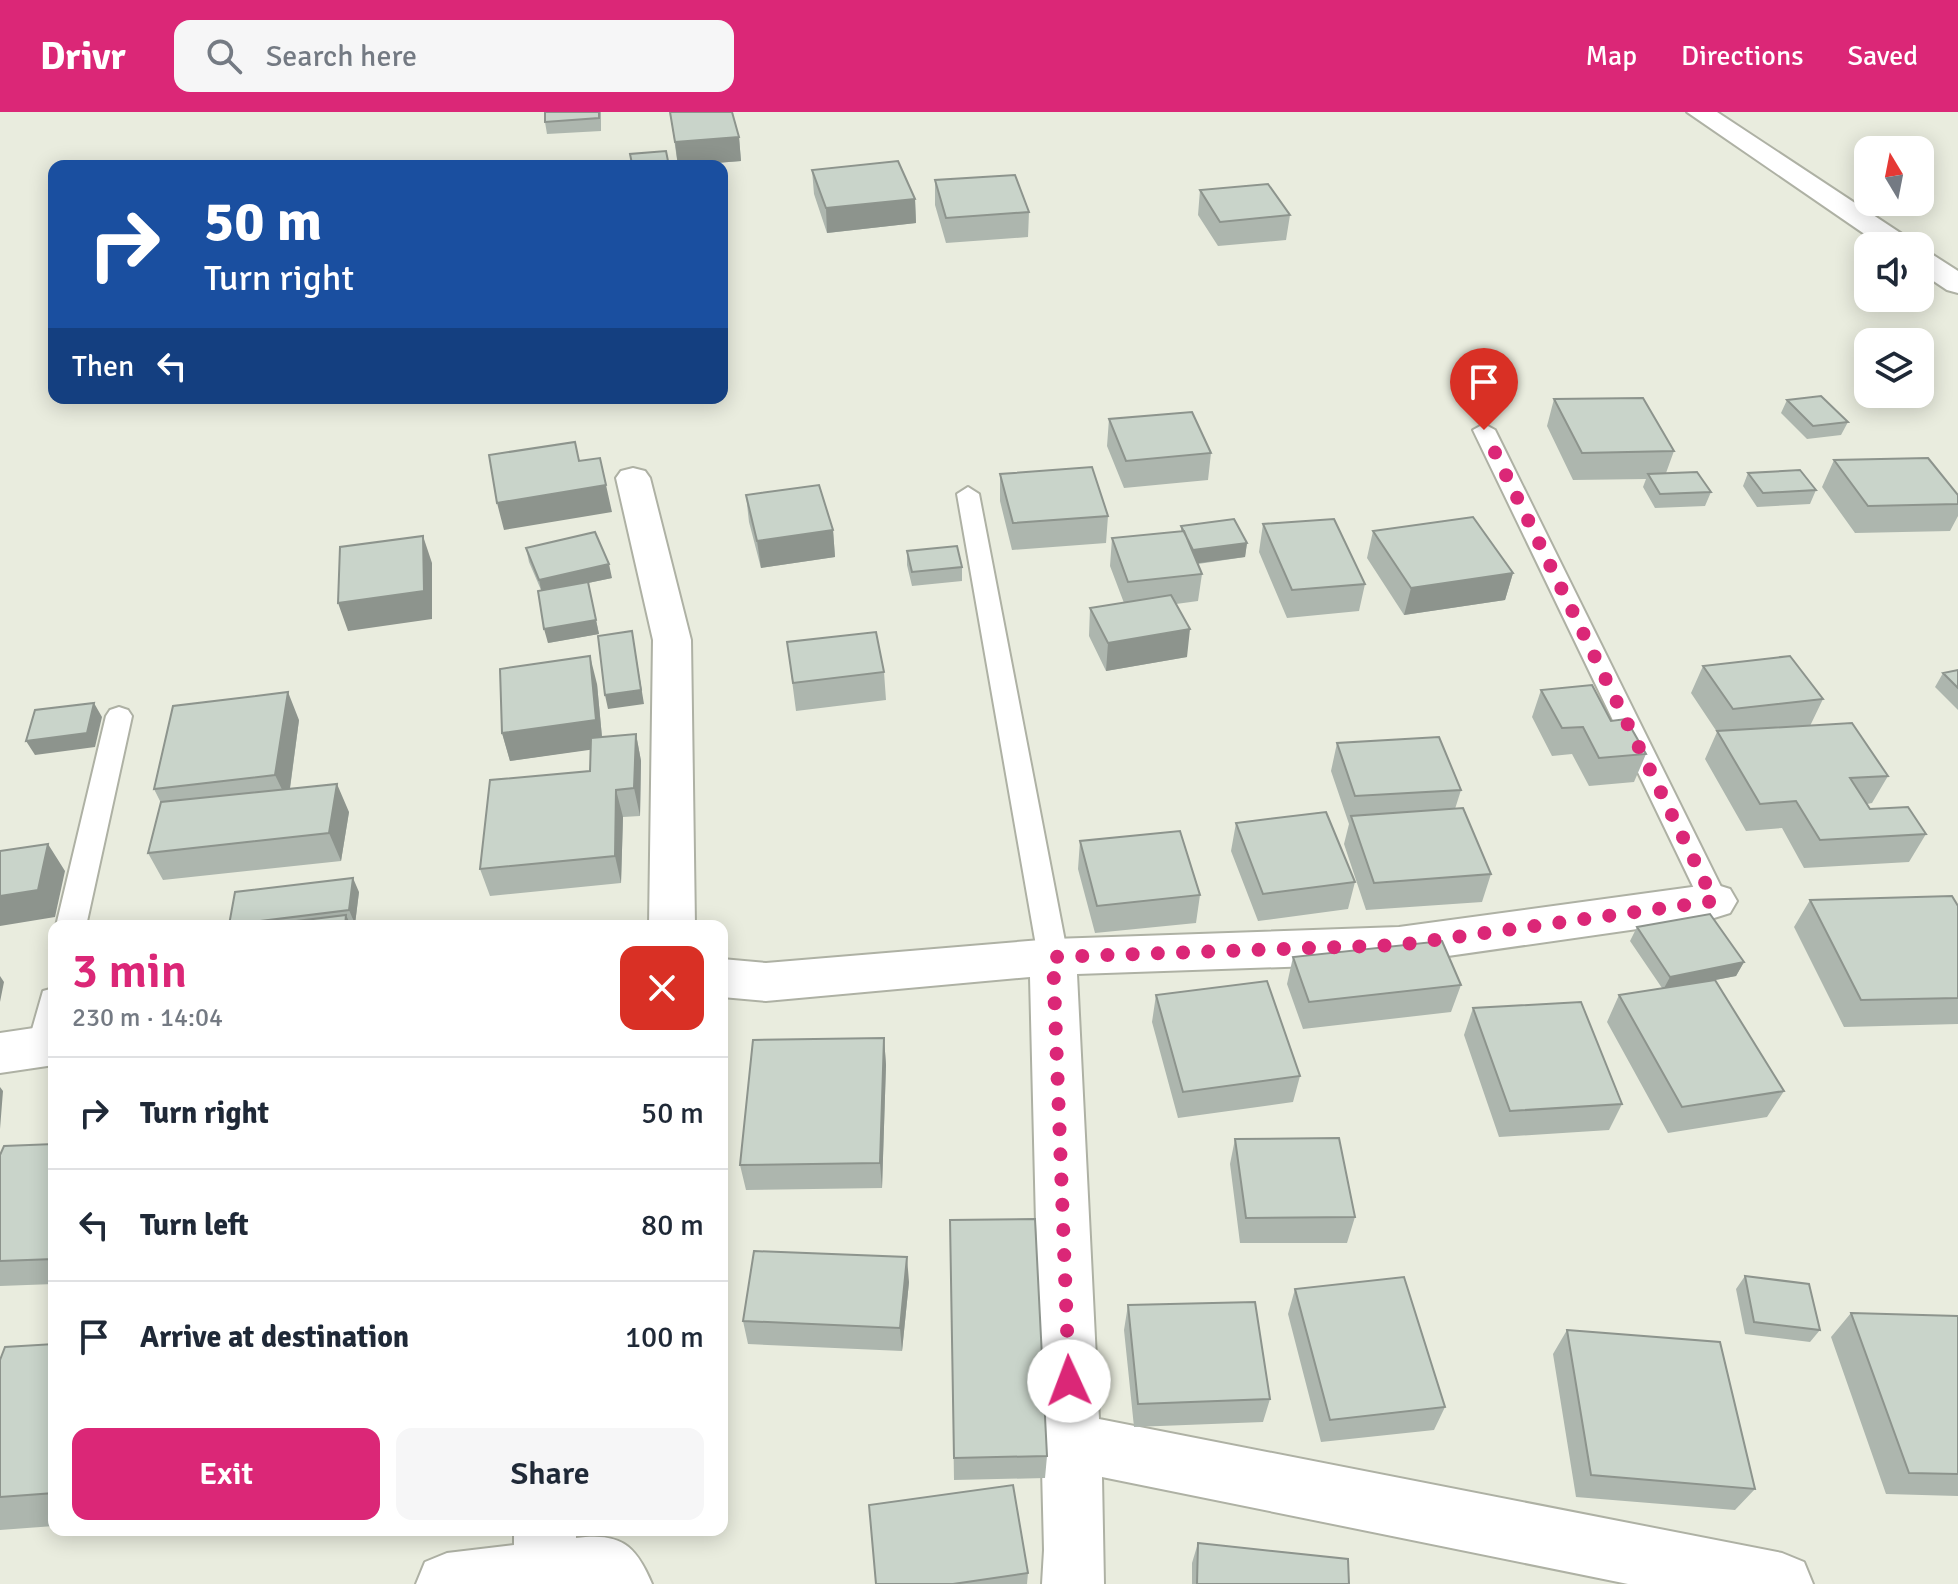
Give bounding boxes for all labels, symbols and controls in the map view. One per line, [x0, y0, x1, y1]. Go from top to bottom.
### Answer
search box [174, 20, 734, 92]
text: Drivr [40, 33, 126, 80]
icon: search [202, 34, 246, 78]
text: Search here [266, 38, 417, 75]
text: Map [1585, 39, 1637, 73]
text: Directions [1681, 39, 1803, 73]
text: Saved [1847, 39, 1918, 73]
north arrow [1854, 136, 1934, 216]
map controls [1854, 136, 1934, 408]
text: 50 m [204, 187, 322, 256]
icon: right [72, 192, 176, 296]
button: sound [1854, 232, 1934, 312]
text: Turn right [204, 256, 354, 301]
button: layers [1854, 328, 1934, 408]
icon: left [150, 344, 194, 388]
text: Then [72, 348, 134, 385]
pin [1450, 348, 1518, 430]
icon: arrive [1462, 360, 1506, 404]
text: 3 min [72, 942, 187, 1001]
button: close [620, 946, 704, 1030]
text: 230 m · 14:04 [72, 1002, 223, 1034]
icon: right [72, 1091, 116, 1135]
text: Turn right [140, 1095, 269, 1132]
text: 50 m [641, 1095, 704, 1132]
icon: left [72, 1203, 116, 1247]
text: Turn left [140, 1207, 249, 1244]
text: 80 m [641, 1207, 704, 1244]
icon: arrive [72, 1315, 116, 1359]
text: Arrive at destination [140, 1319, 409, 1356]
text: 100 m [625, 1319, 704, 1356]
position arrow [1027, 1339, 1111, 1423]
button: Exit [72, 1428, 380, 1520]
button: Share [396, 1428, 704, 1520]

